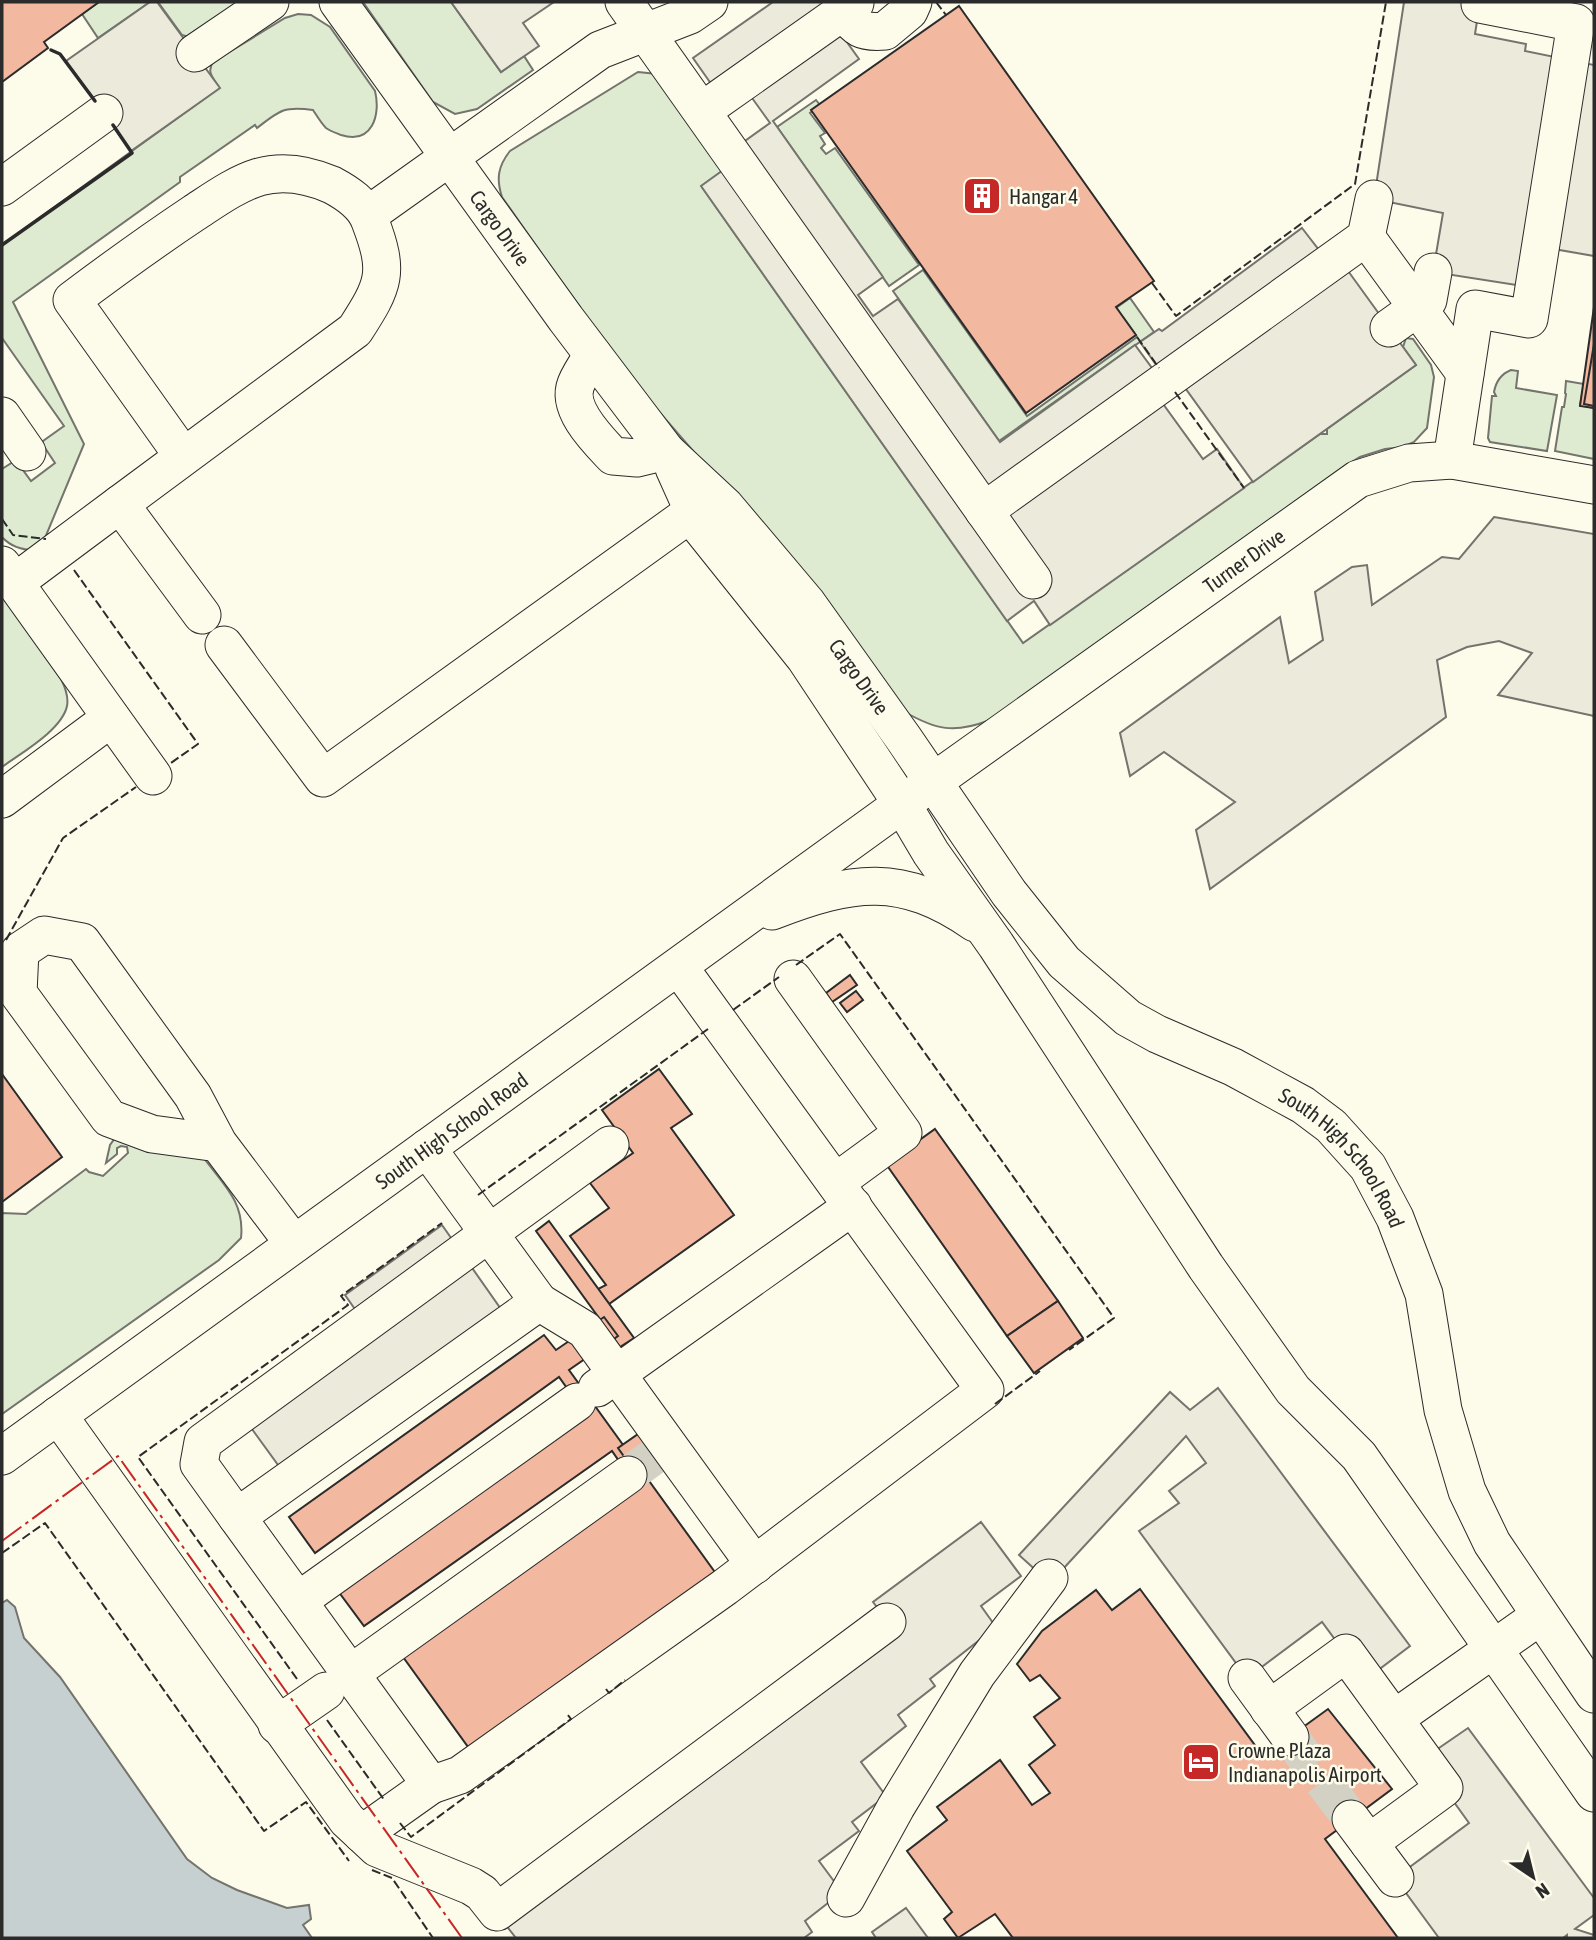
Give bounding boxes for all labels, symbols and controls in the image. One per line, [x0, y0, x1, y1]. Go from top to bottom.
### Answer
building icon: Hangar 4 [961, 175, 1003, 217]
place label: Hangar 4 [1009, 184, 1079, 208]
street label: Cargo Drive [465, 185, 535, 270]
street label: Turner Drive [1198, 523, 1289, 598]
street label: Cargo Drive [824, 634, 894, 719]
street label: South High School Road [371, 1067, 532, 1194]
street label: South High School Road [1275, 1082, 1409, 1231]
place label: Crowne Plaza Indianapolis Airport [1228, 1738, 1382, 1786]
hotel icon: Crowne Plaza Indianapolis Airport [1180, 1741, 1222, 1783]
north arrow [1498, 1842, 1568, 1912]
text: N [1532, 1879, 1554, 1903]

